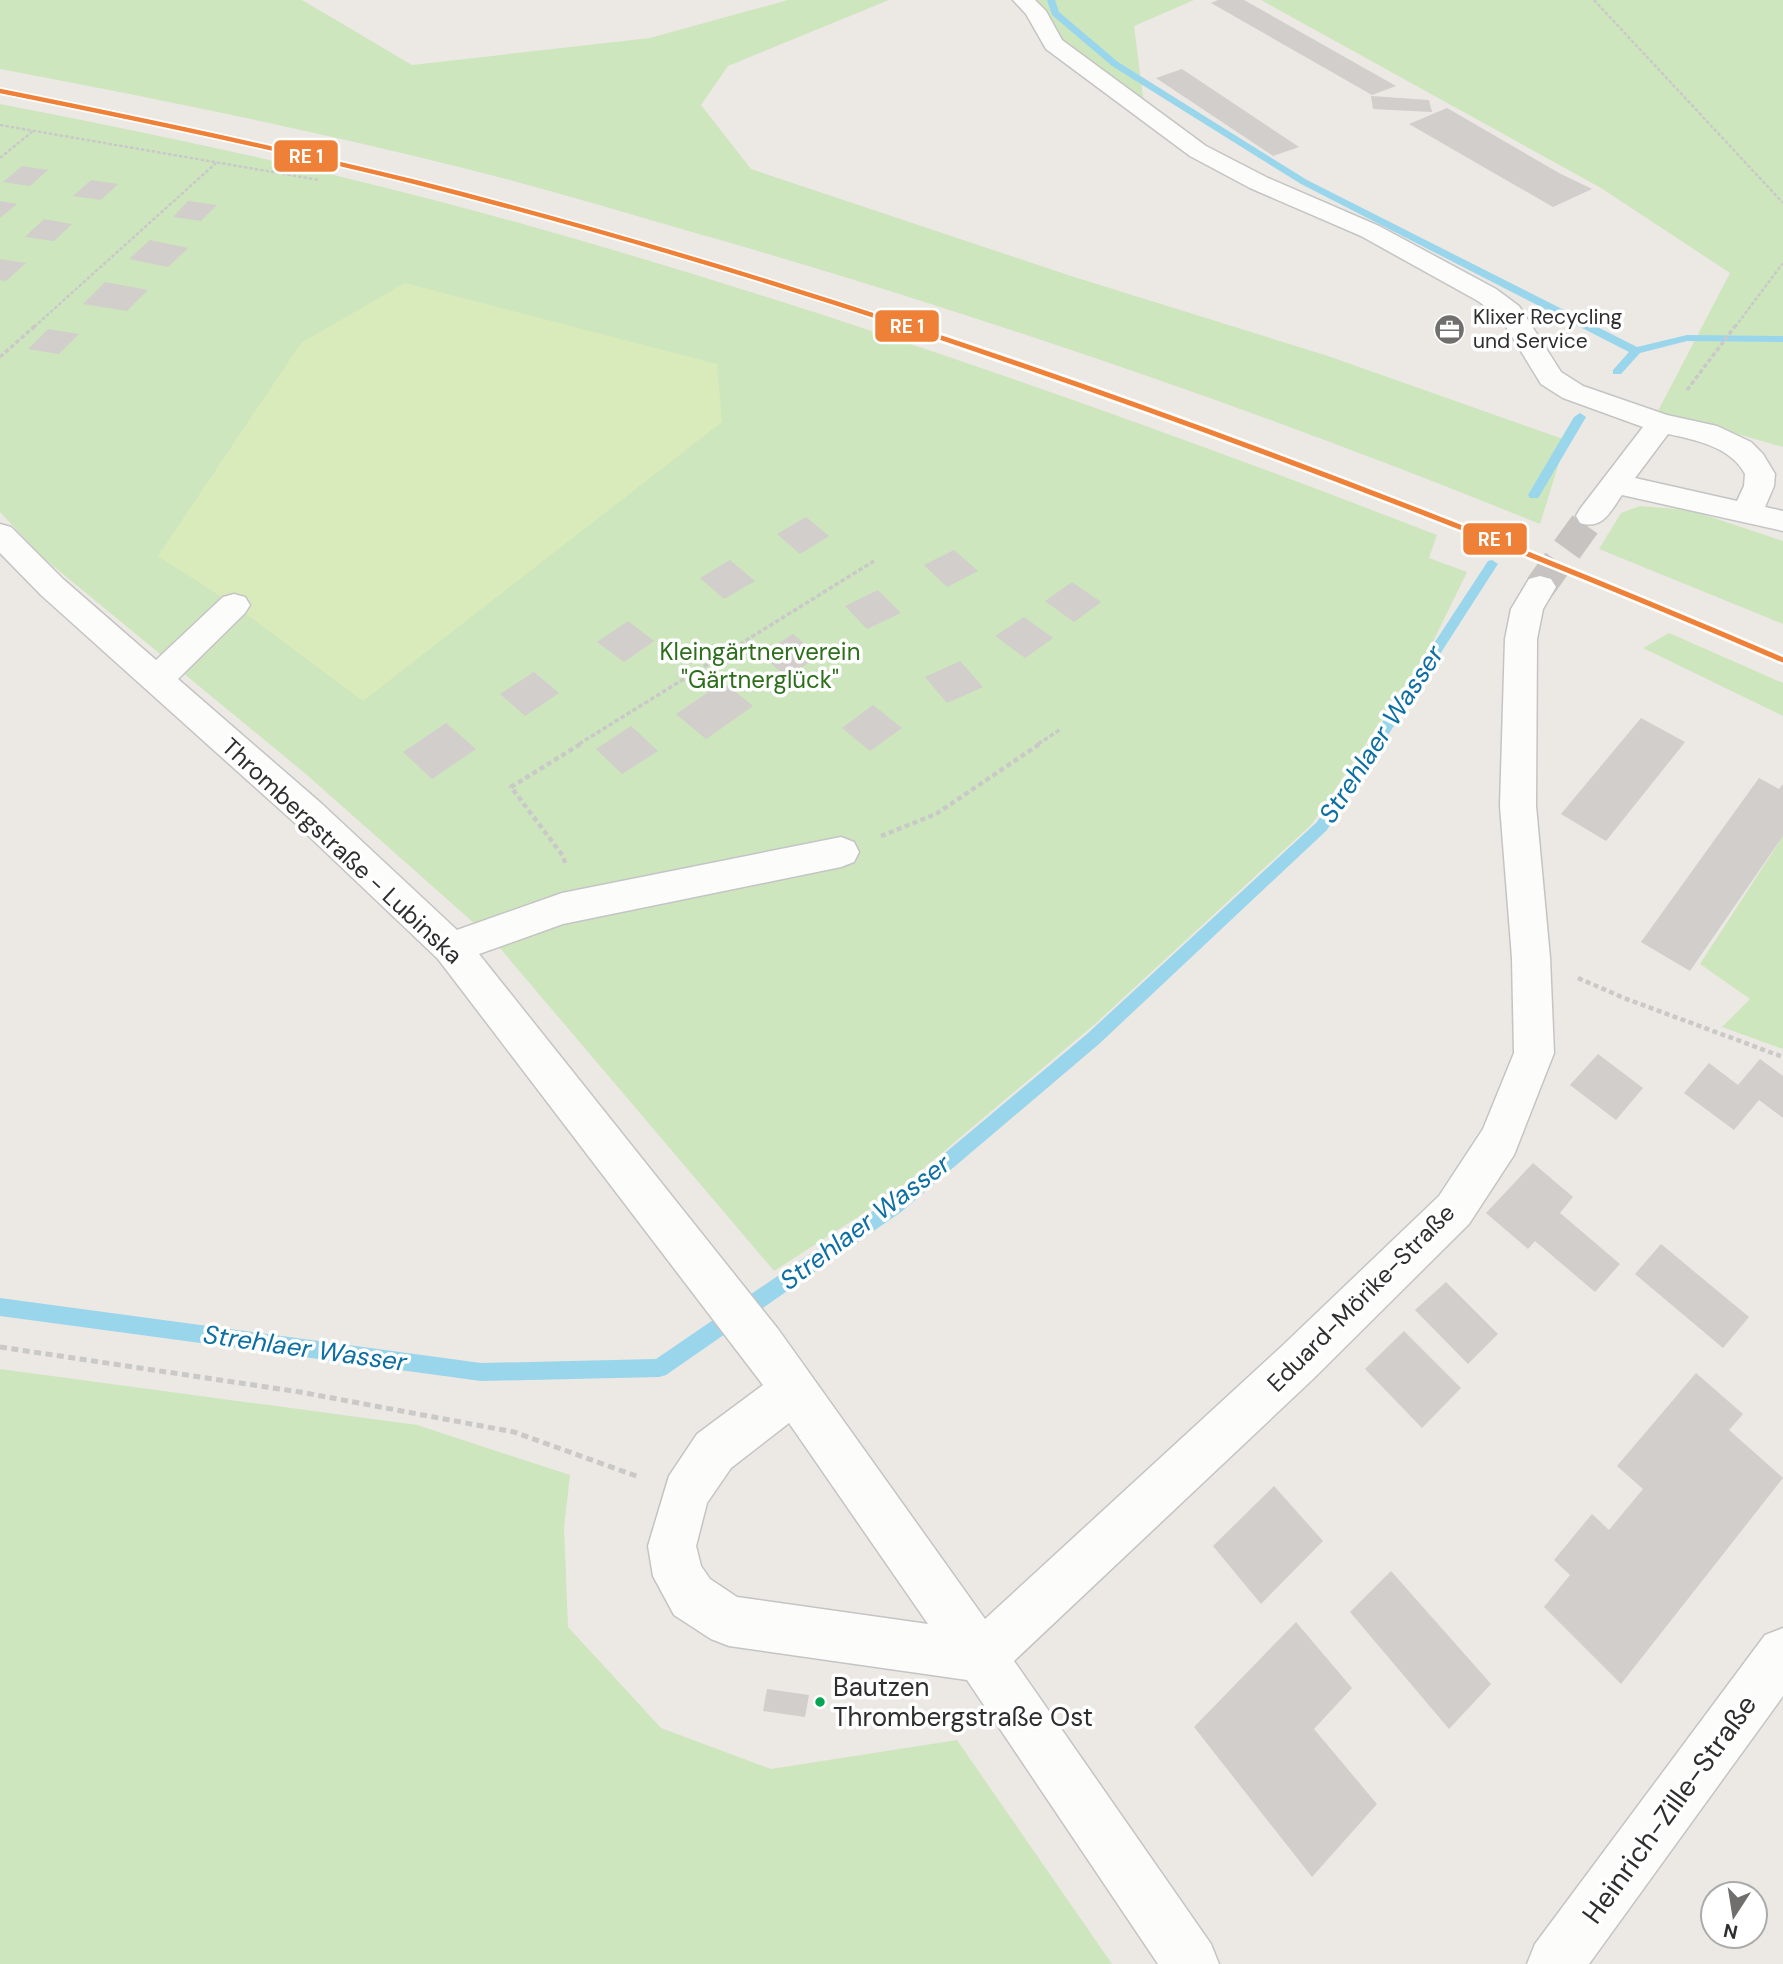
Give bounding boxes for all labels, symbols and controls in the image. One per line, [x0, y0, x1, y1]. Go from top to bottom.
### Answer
line badge: RE 1 [273, 139, 339, 173]
text: RE 1 [289, 144, 323, 169]
place label: Klixer Recycling und Service [1473, 303, 1623, 355]
line badge: RE 1 [874, 309, 940, 343]
office icon: Klixer Recycling und Service [1433, 312, 1467, 346]
text: RE 1 [890, 314, 924, 339]
line badge: RE 1 [1462, 522, 1528, 556]
text: RE 1 [1478, 527, 1512, 552]
park label: Kleingärtnerverein "Gärtnerglück" [660, 636, 860, 695]
water label: Strehlaer Wasser [1311, 638, 1452, 829]
street label: Thrombergstraße - Lubinska [216, 731, 469, 970]
water label: Strehlaer Wasser [773, 1146, 958, 1297]
street label: Eduard-Mörike-Straße [1260, 1197, 1461, 1398]
water label: Strehlaer Wasser [201, 1317, 410, 1379]
place label: Bautzen Thrombergstraße Ost [833, 1670, 1093, 1734]
street label: Heinrich-Zille-Straße [1574, 1687, 1765, 1931]
marker: Bautzen Thrombergstraße Ost [813, 1695, 827, 1709]
north arrow [1699, 1880, 1769, 1950]
text: N [1721, 1917, 1740, 1945]

